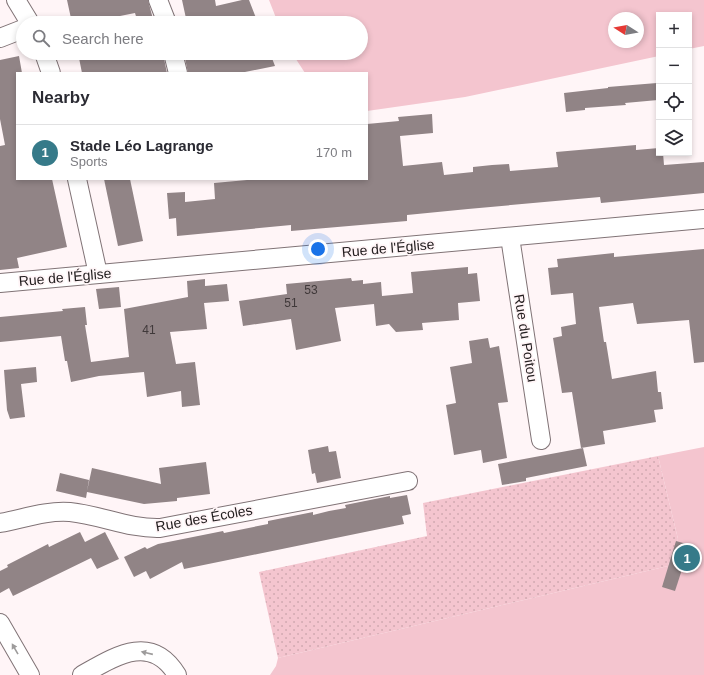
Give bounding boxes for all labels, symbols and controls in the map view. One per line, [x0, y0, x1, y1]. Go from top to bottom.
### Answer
north arrow [608, 12, 644, 48]
map controls [656, 12, 692, 156]
button: + [656, 12, 692, 48]
search box [16, 16, 368, 60]
icon: search [30, 27, 52, 49]
text: Search here [62, 30, 144, 47]
button: − [656, 48, 692, 84]
button: locate [656, 84, 692, 120]
text: Nearby [32, 88, 90, 107]
button: layers [656, 120, 692, 156]
text: Stade Léo Lagrange [70, 137, 213, 154]
text: 1 [41, 145, 49, 160]
text: 170 m [316, 145, 352, 160]
text: Sports [70, 154, 108, 169]
street label: Rue de l'Église [341, 236, 435, 260]
your location [308, 239, 328, 259]
street label: Rue de l'Église [18, 265, 112, 289]
house number: 53 [304, 283, 318, 297]
street label: Rue du Poitou [511, 293, 541, 383]
house number: 51 [284, 296, 298, 310]
house number: 41 [142, 323, 156, 337]
street label: Rue des Écoles [154, 502, 254, 534]
pin: 1 [674, 543, 700, 573]
one-way arrow [12, 643, 19, 655]
one-way arrow [140, 650, 153, 656]

